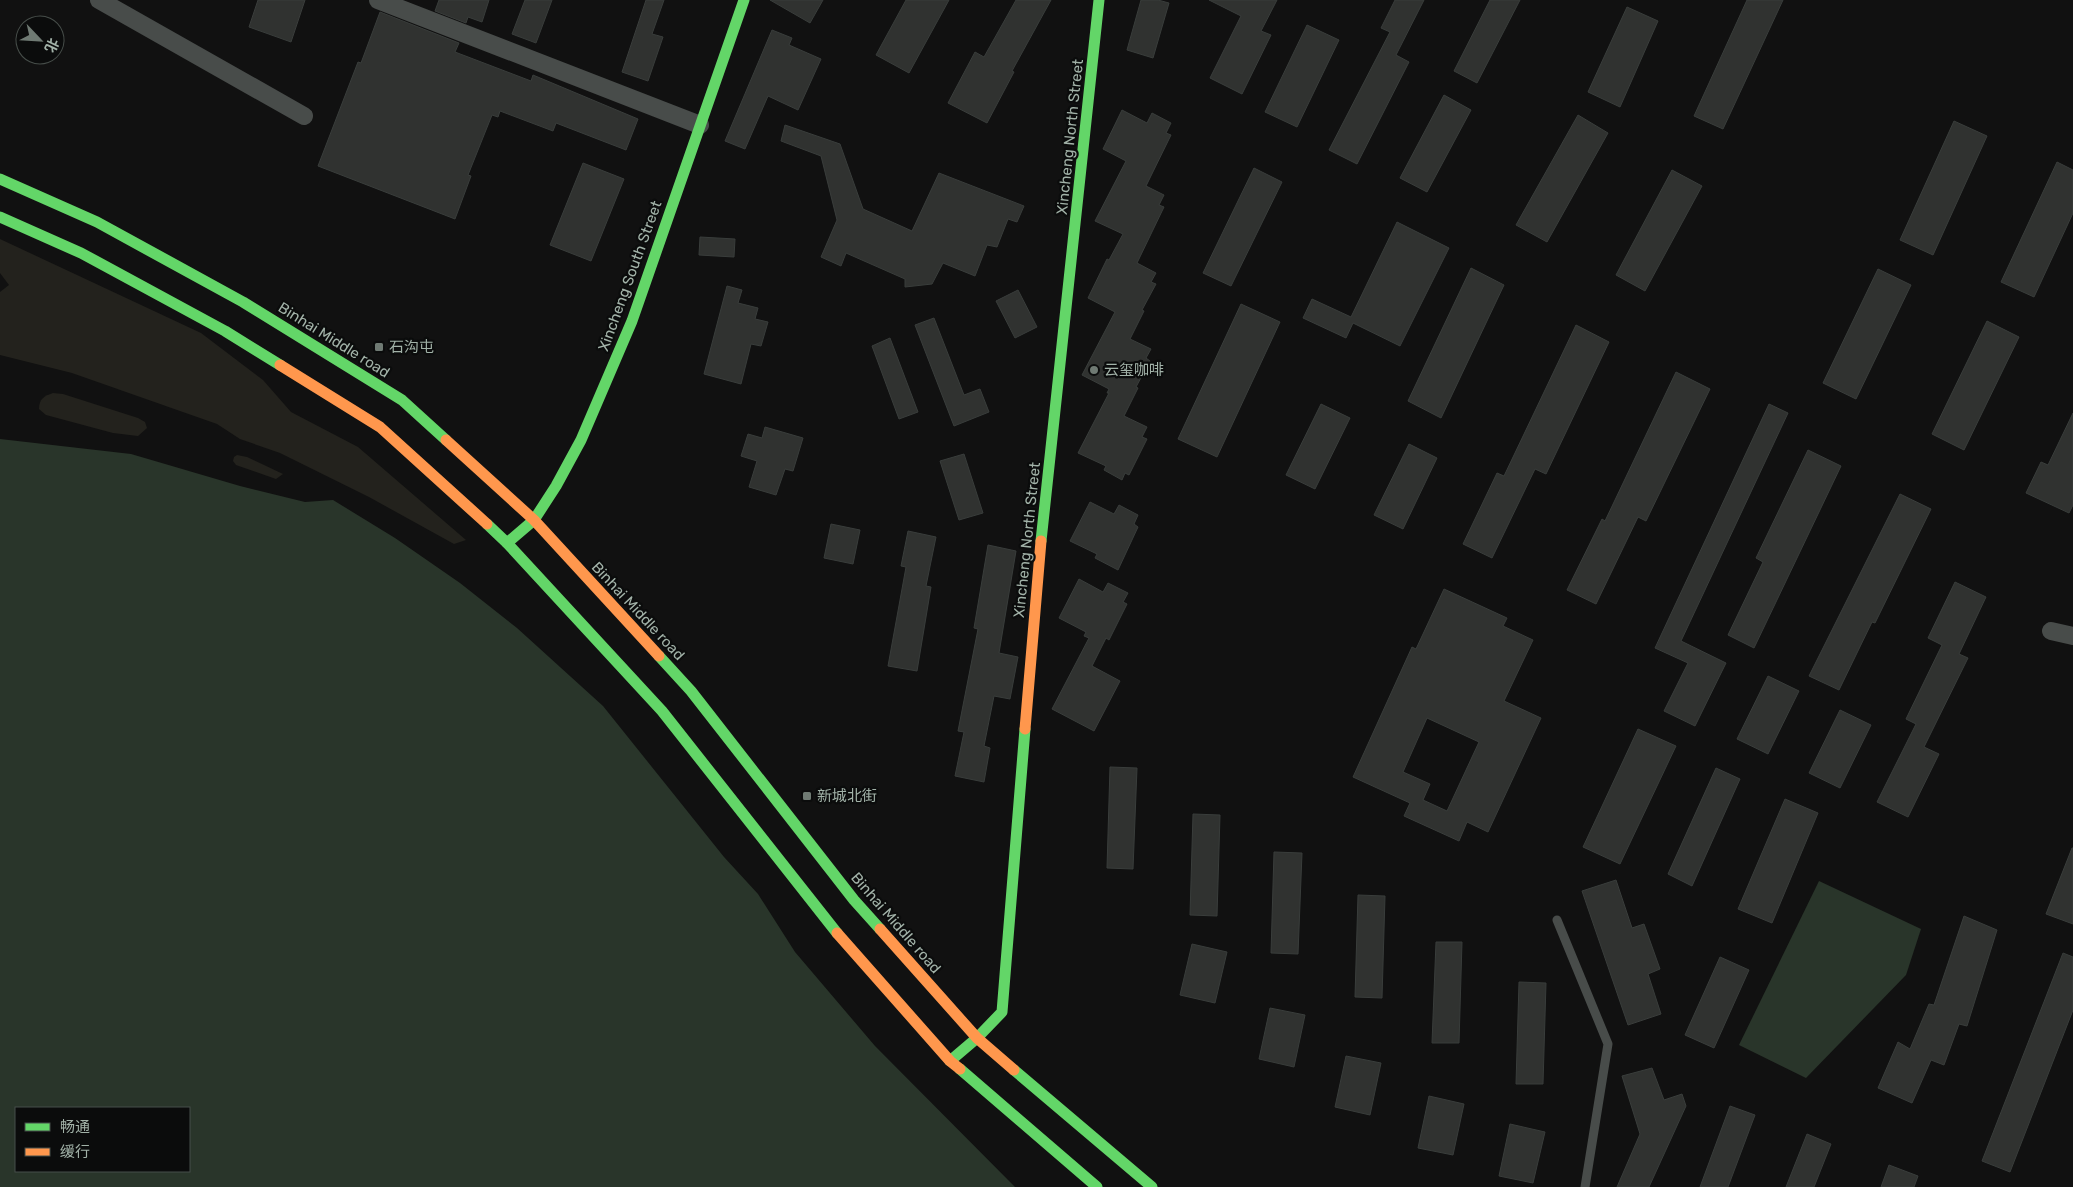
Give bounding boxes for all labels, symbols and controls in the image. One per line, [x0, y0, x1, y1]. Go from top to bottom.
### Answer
north arrow [15, 15, 65, 65]
text: 北 [41, 35, 62, 55]
street label: Xincheng North Street [1053, 58, 1087, 216]
street label: Xincheng South Street [594, 198, 666, 354]
street label: Binhai Middle road [275, 298, 393, 382]
place label: 石沟屯 [389, 338, 434, 356]
marker: 石沟屯 [373, 341, 385, 353]
place label: 云玺咖啡 [1104, 361, 1164, 379]
marker: 云玺咖啡 [1088, 364, 1100, 376]
street label: Xincheng North Street [1010, 461, 1044, 619]
street label: Binhai Middle road [588, 558, 688, 664]
place label: 新城北街 [817, 787, 877, 805]
marker: 新城北街 [801, 790, 813, 802]
street label: Binhai Middle road [847, 869, 945, 977]
legend [15, 1107, 190, 1172]
text: 畅通 [60, 1118, 90, 1136]
text: 缓行 [60, 1143, 90, 1161]

